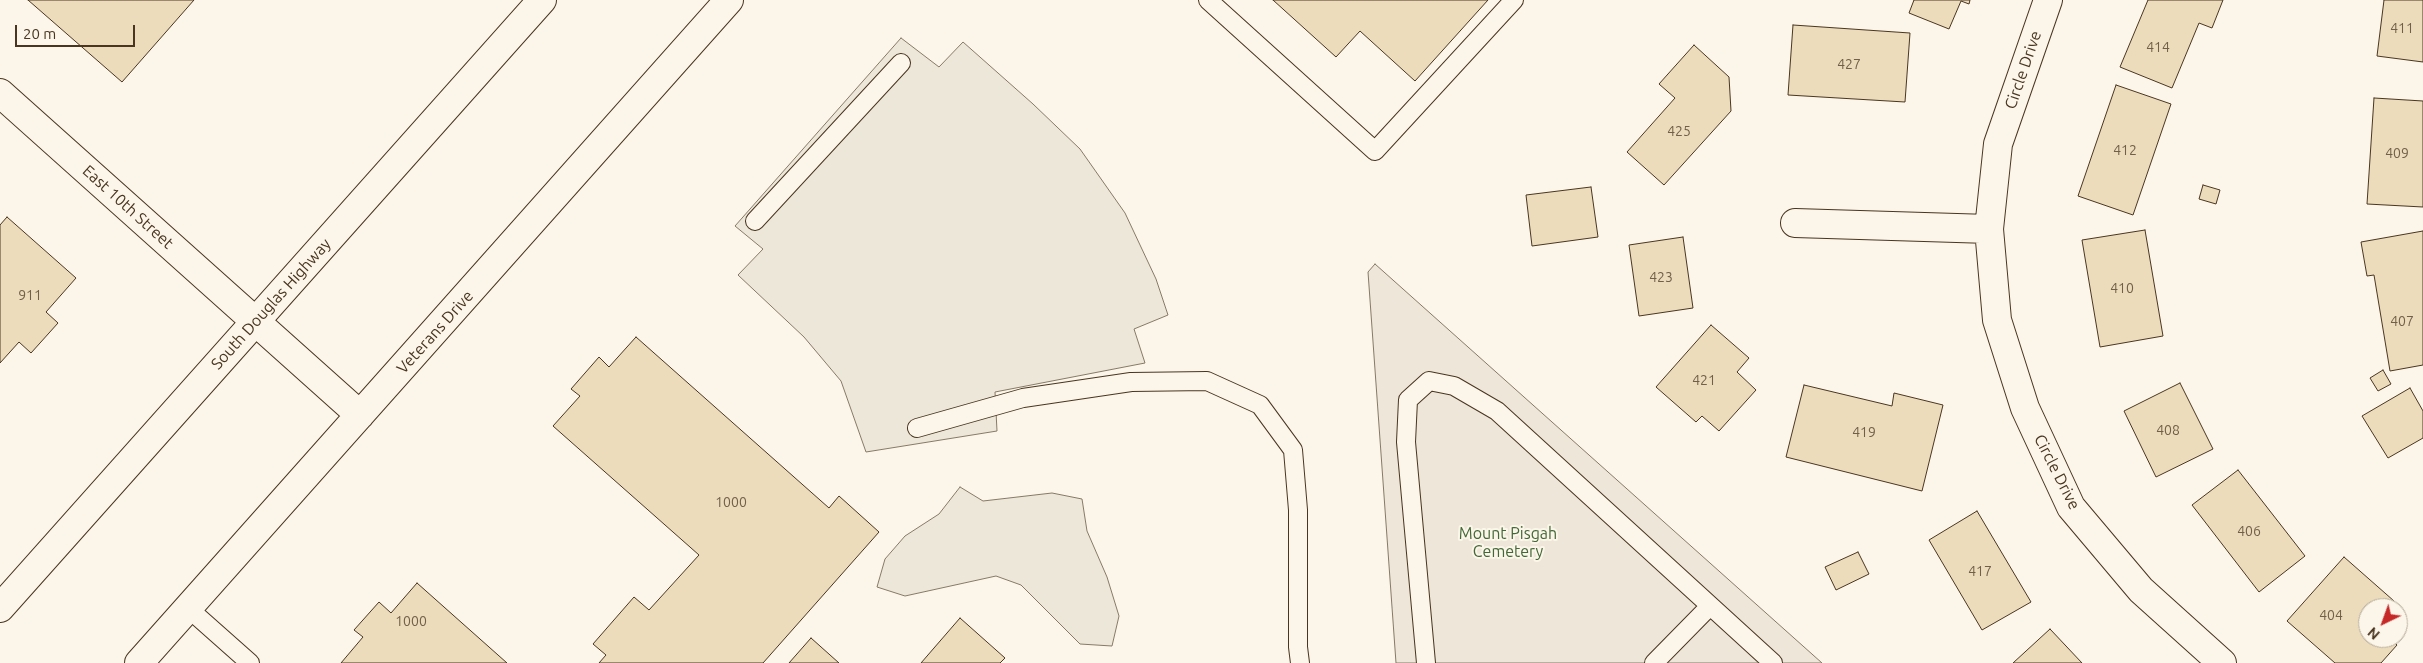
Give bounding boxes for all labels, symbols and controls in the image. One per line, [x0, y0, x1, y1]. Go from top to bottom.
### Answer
scale bar [18, 15, 138, 47]
house number: 411 [2390, 20, 2414, 36]
text: 20 m [23, 25, 56, 42]
street label: Circle Drive [2001, 28, 2045, 112]
house number: 414 [2146, 39, 2170, 55]
house number: 427 [1837, 56, 1861, 72]
house number: 425 [1667, 123, 1691, 139]
house number: 412 [2113, 142, 2137, 158]
house number: 409 [2385, 145, 2409, 161]
street label: East 10th Street [79, 161, 177, 253]
street label: South Douglas Highway [207, 235, 335, 373]
house number: 423 [1649, 269, 1673, 285]
house number: 410 [2110, 280, 2134, 296]
street label: Veterans Drive [393, 286, 477, 378]
house number: 911 [18, 287, 42, 303]
house number: 407 [2390, 313, 2414, 329]
house number: 421 [1692, 372, 1716, 388]
house number: 408 [2156, 422, 2180, 438]
house number: 419 [1852, 424, 1876, 440]
street label: Circle Drive [2030, 431, 2084, 513]
house number: 1000 [715, 494, 747, 510]
house number: 406 [2237, 523, 2261, 539]
park label: Mount Pisgah Cemetery [1459, 524, 1557, 562]
house number: 417 [1968, 563, 1992, 579]
north arrow [2358, 598, 2408, 648]
house number: 404 [2319, 607, 2343, 623]
house number: 1000 [395, 613, 427, 629]
text: N [2364, 624, 2383, 643]

